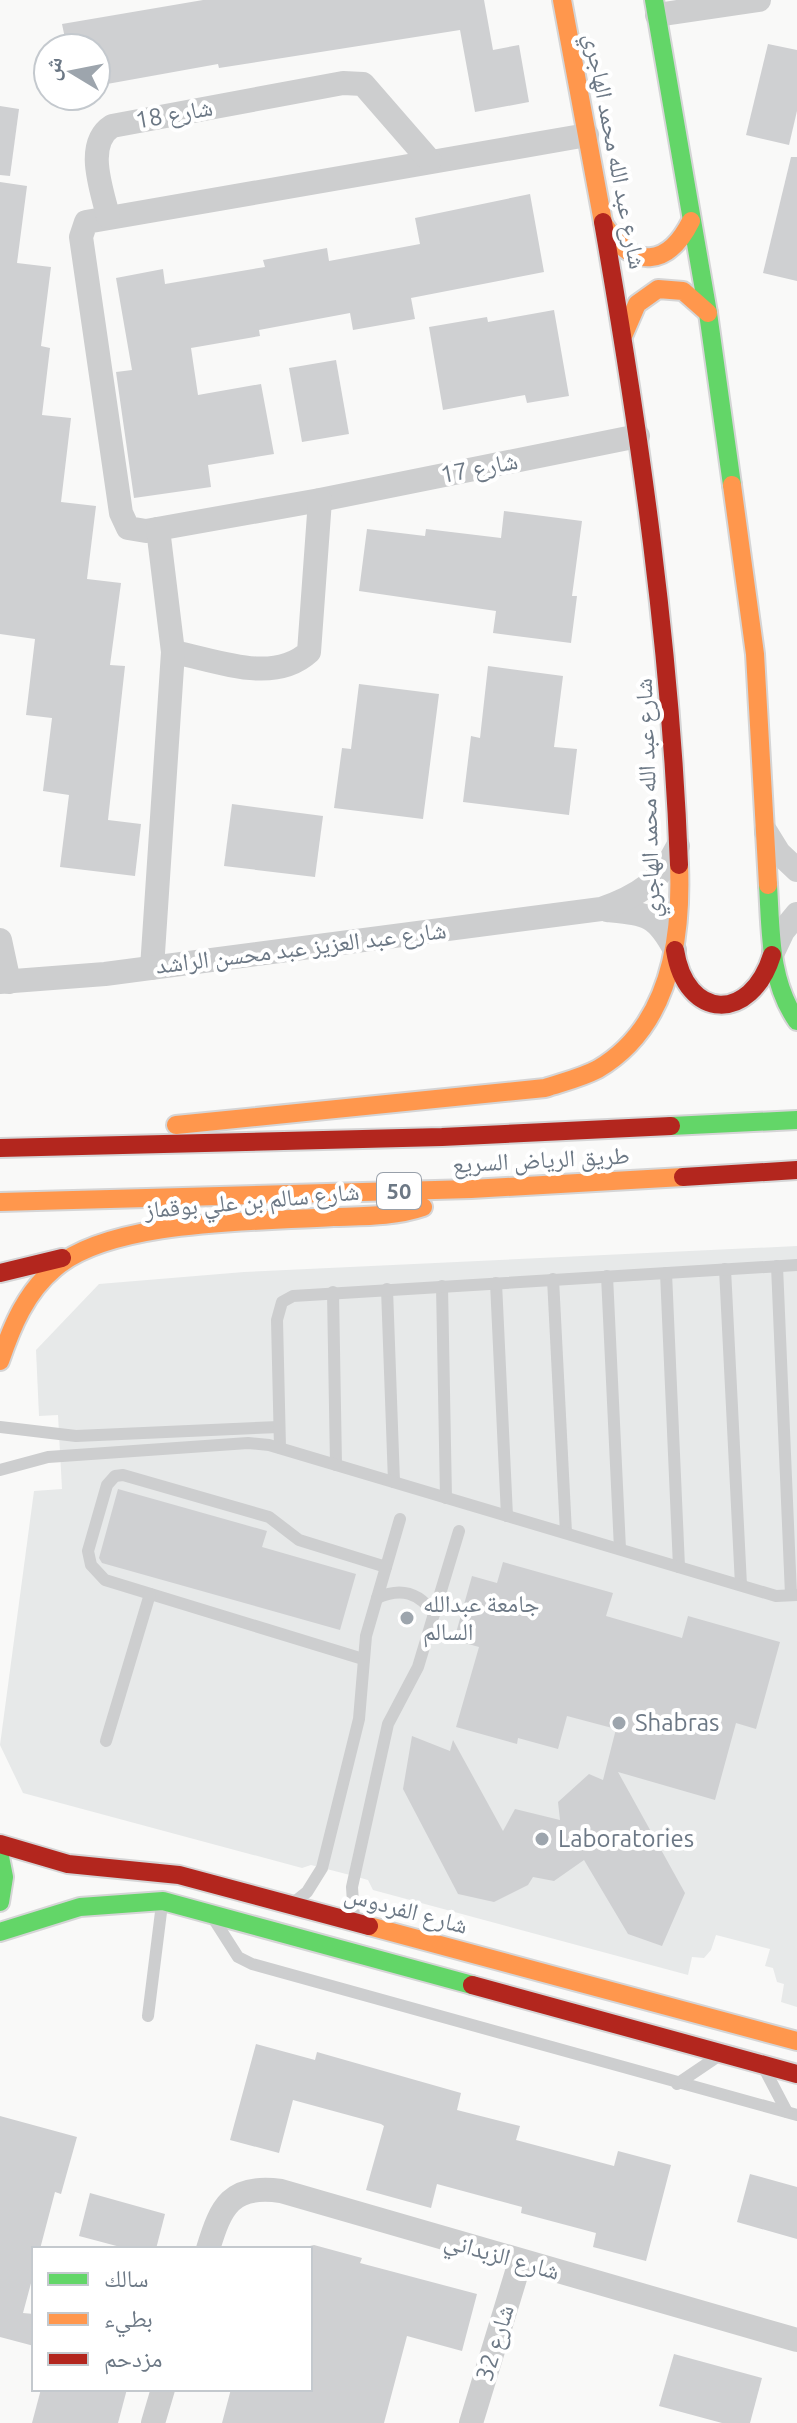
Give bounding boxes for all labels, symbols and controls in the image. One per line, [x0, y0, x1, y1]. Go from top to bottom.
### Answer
street label: شارع عبد الله محمد الهاجري [573, 31, 652, 272]
north arrow [32, 32, 112, 112]
text: ش [37, 55, 68, 82]
street label: شارع 18 [133, 93, 215, 136]
street label: شارع 17 [438, 447, 520, 490]
street label: شارع عبد الله محمد الهاجري [630, 678, 671, 918]
street label: شارع عبد العزيز عبد محسن الراشد [154, 916, 448, 981]
street label: طريق الرياض السريع [452, 1141, 630, 1180]
road number: 50 [377, 1173, 421, 1209]
street label: شارع سالم بن علي بوقماز [142, 1178, 361, 1230]
place label: جامعة عبدالله السالم [423, 1590, 540, 1648]
marker: جامعة عبدالله السالم [398, 1609, 416, 1627]
place label: Shabras [635, 1709, 719, 1736]
marker: Shabras [610, 1714, 628, 1732]
place label: Laboratories [558, 1825, 694, 1852]
marker: Laboratories [533, 1830, 551, 1848]
street label: شارع الفردوس [341, 1880, 471, 1941]
street label: شارع الزبداني [440, 2226, 563, 2291]
legend [32, 2247, 312, 2391]
text: سالك [104, 2265, 149, 2292]
street label: شارع 32 [470, 2302, 521, 2385]
text: بطيء [104, 2305, 153, 2338]
text: مزدحم [104, 2345, 163, 2375]

